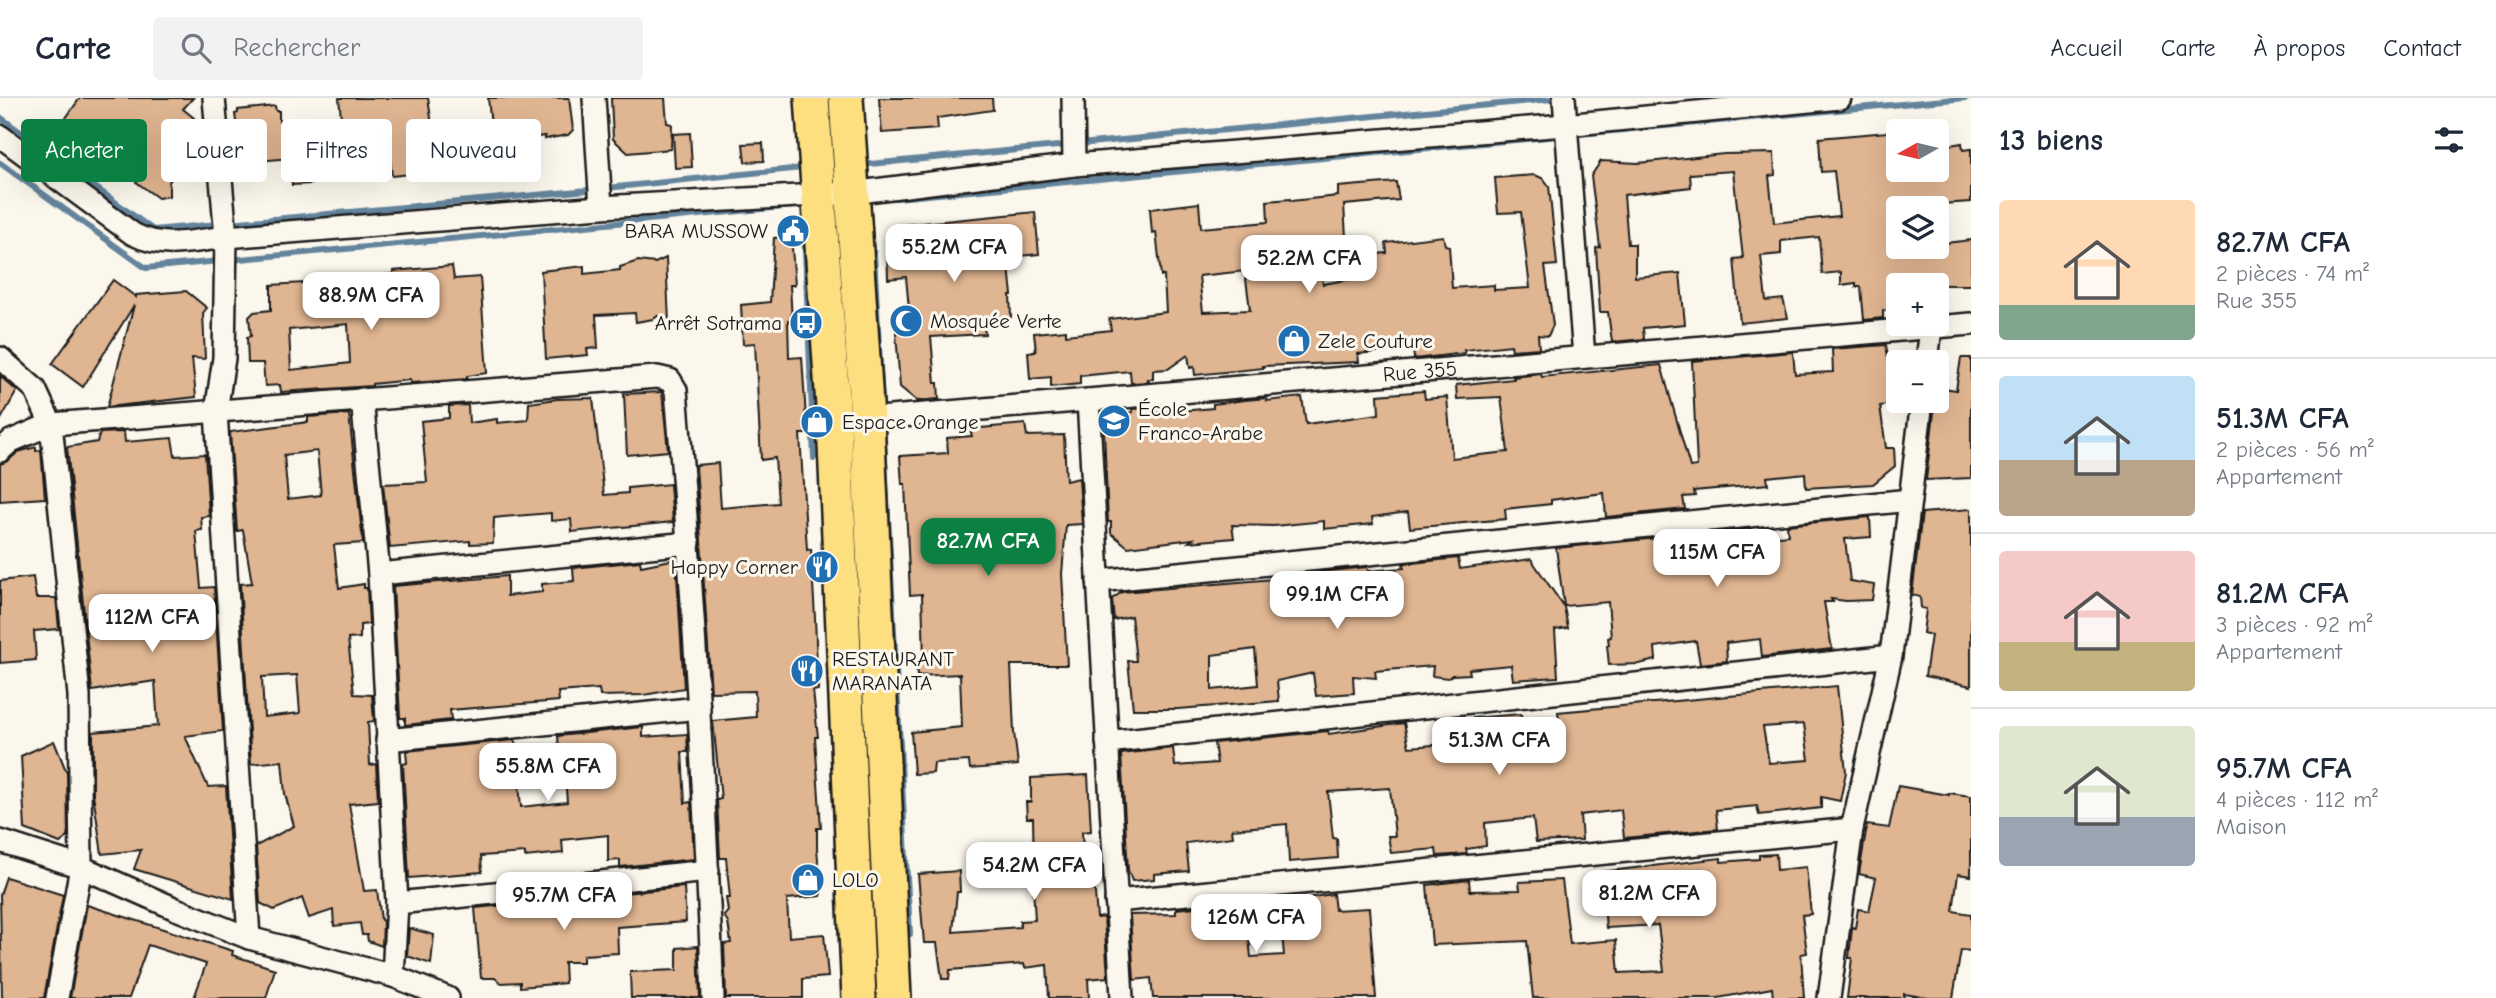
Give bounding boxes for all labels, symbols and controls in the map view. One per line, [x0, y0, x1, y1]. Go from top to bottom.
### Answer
search box [153, 17, 643, 80]
text: Carte [35, 29, 111, 67]
icon: search [177, 29, 215, 67]
text: Rechercher [233, 33, 360, 63]
text: Accueil [2051, 34, 2123, 62]
text: Carte [2161, 34, 2216, 62]
text: À propos [2254, 34, 2345, 62]
text: Contact [2383, 34, 2461, 62]
chip: Acheter [21, 119, 147, 182]
chip: Louer [161, 119, 267, 182]
chip: Filtres [281, 119, 392, 182]
chip: Nouveau [406, 119, 541, 182]
north arrow [1886, 119, 1950, 182]
map controls [1886, 119, 1949, 413]
icon: filters [2430, 121, 2468, 159]
text: 13 biens [1999, 123, 2103, 158]
button: layers [1886, 196, 1949, 259]
public building icon: BARA MUSSOW [774, 212, 812, 250]
place label: BARA MUSSOW [625, 219, 769, 243]
pin: 55.2M CFA [874, 225, 1034, 284]
text: 82.7M CFA [2216, 225, 2350, 260]
icon: home [2055, 228, 2139, 312]
text: 55.2M CFA [901, 233, 1007, 260]
pin: 52.2M CFA [1229, 236, 1389, 295]
text: 52.2M CFA [1257, 244, 1361, 271]
text: 2 pièces · 74 m² [2216, 260, 2369, 287]
pin: 88.9M CFA [291, 272, 451, 332]
button: + [1886, 273, 1949, 336]
text: 88.9M CFA [319, 281, 423, 308]
text: Rue 355 [2216, 287, 2297, 314]
mosque icon: Mosquée Verte [887, 302, 925, 340]
bus stop icon: Arrêt Sotrama [787, 304, 825, 342]
place label: Mosquée Verte [930, 309, 1062, 333]
place label: Arrêt Sotrama [655, 311, 782, 335]
shop icon: Zele Couture [1275, 322, 1313, 360]
place label: Zele Couture [1318, 329, 1433, 353]
button: − [1886, 350, 1949, 413]
street label: Rue 355 [1382, 356, 1458, 387]
place label: École Franco-Arabe [1138, 397, 1263, 445]
text: 51.3M CFA [2216, 401, 2349, 436]
school or university icon: École Franco-Arabe [1095, 402, 1133, 440]
shop icon: Espace Orange [798, 403, 836, 441]
icon: home [2055, 404, 2139, 488]
place label: Espace Orange [842, 410, 979, 434]
text: 2 pièces · 56 m² [2216, 436, 2374, 463]
text: Appartement [2216, 463, 2342, 490]
pin: 82.7M CFA [908, 518, 1068, 578]
text: 82.7M CFA [937, 527, 1039, 554]
pin: 115M CFA [1645, 530, 1789, 589]
text: 115M CFA [1669, 538, 1765, 565]
restaurant icon: Happy Corner [803, 548, 841, 586]
place label: Happy Corner [671, 555, 799, 579]
pin: 99.1M CFA [1257, 572, 1417, 631]
text: 81.2M CFA [2216, 576, 2348, 611]
icon: home [2055, 579, 2139, 663]
text: 99.1M CFA [1286, 580, 1388, 607]
pin: 112M CFA [80, 594, 224, 654]
text: 112M CFA [105, 603, 199, 630]
text: 3 pièces · 92 m² [2216, 611, 2373, 638]
text: Appartement [2216, 638, 2342, 665]
place label: RESTAURANT MARANATA [832, 647, 954, 695]
restaurant icon: RESTAURANT MARANATA [788, 652, 826, 690]
pin: 51.3M CFA [1419, 718, 1579, 777]
text: 51.3M CFA [1448, 726, 1550, 753]
pin: 55.8M CFA [468, 744, 628, 803]
text: 95.7M CFA [2216, 751, 2351, 786]
text: 55.8M CFA [495, 752, 601, 779]
icon: home [2055, 754, 2139, 838]
text: 4 pièces · 112 m² [2216, 786, 2378, 813]
text: Maison [2216, 813, 2287, 840]
pin: 54.2M CFA [954, 842, 1114, 902]
text: 54.2M CFA [982, 851, 1086, 878]
shop icon: LOLO [789, 861, 827, 899]
place label: LOLO [832, 868, 879, 892]
pin: 81.2M CFA [1569, 870, 1729, 930]
pin: 95.7M CFA [484, 872, 644, 932]
text: 81.2M CFA [1598, 879, 1700, 906]
text: 95.7M CFA [512, 881, 616, 908]
pin: 126M CFA [1184, 894, 1328, 954]
text: 126M CFA [1207, 903, 1305, 930]

